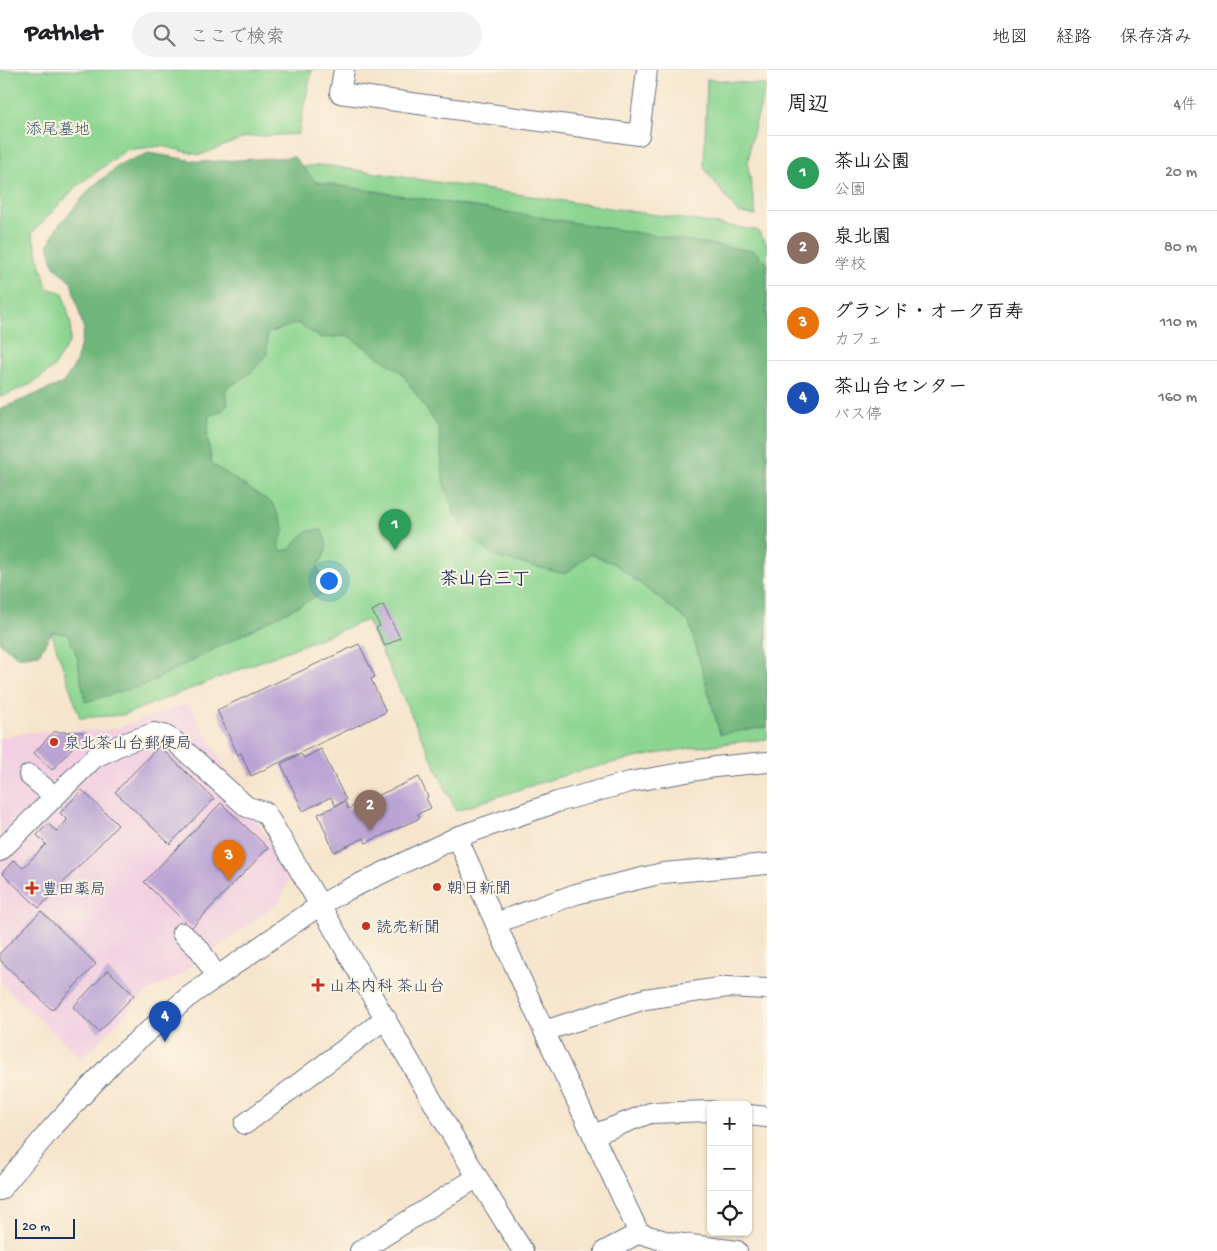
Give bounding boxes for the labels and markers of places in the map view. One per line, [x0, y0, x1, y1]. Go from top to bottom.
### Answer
pin: 1 [379, 509, 411, 550]
place label: 泉北茶山台郵便局 [64, 734, 192, 755]
marker: 泉北茶山台郵便局 [48, 736, 60, 748]
pin: 2 [354, 790, 386, 831]
pin: 3 [213, 840, 245, 881]
place label: 朝日新聞 [447, 880, 511, 900]
place label: 豊田薬局 [42, 881, 106, 901]
marker: 朝日新聞 [431, 881, 443, 893]
marker: 豊田薬局 [26, 882, 38, 894]
place label: 読売新聞 [376, 919, 440, 939]
marker: 読売新聞 [360, 920, 372, 932]
place label: 山本内科 茶山台 [329, 977, 445, 998]
marker: 山本内科 茶山台 [311, 978, 325, 992]
pin: 4 [149, 1001, 181, 1042]

